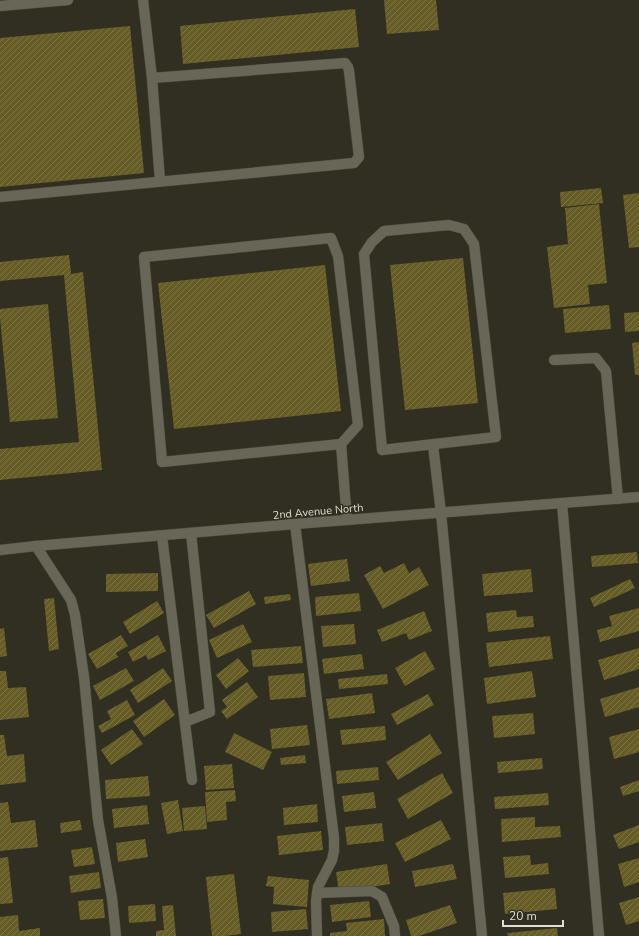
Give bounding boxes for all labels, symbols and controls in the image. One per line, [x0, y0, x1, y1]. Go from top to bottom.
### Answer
street label: 2nd Avenue North [272, 500, 364, 523]
scale bar [503, 902, 563, 928]
text: 20 m [509, 908, 537, 924]

